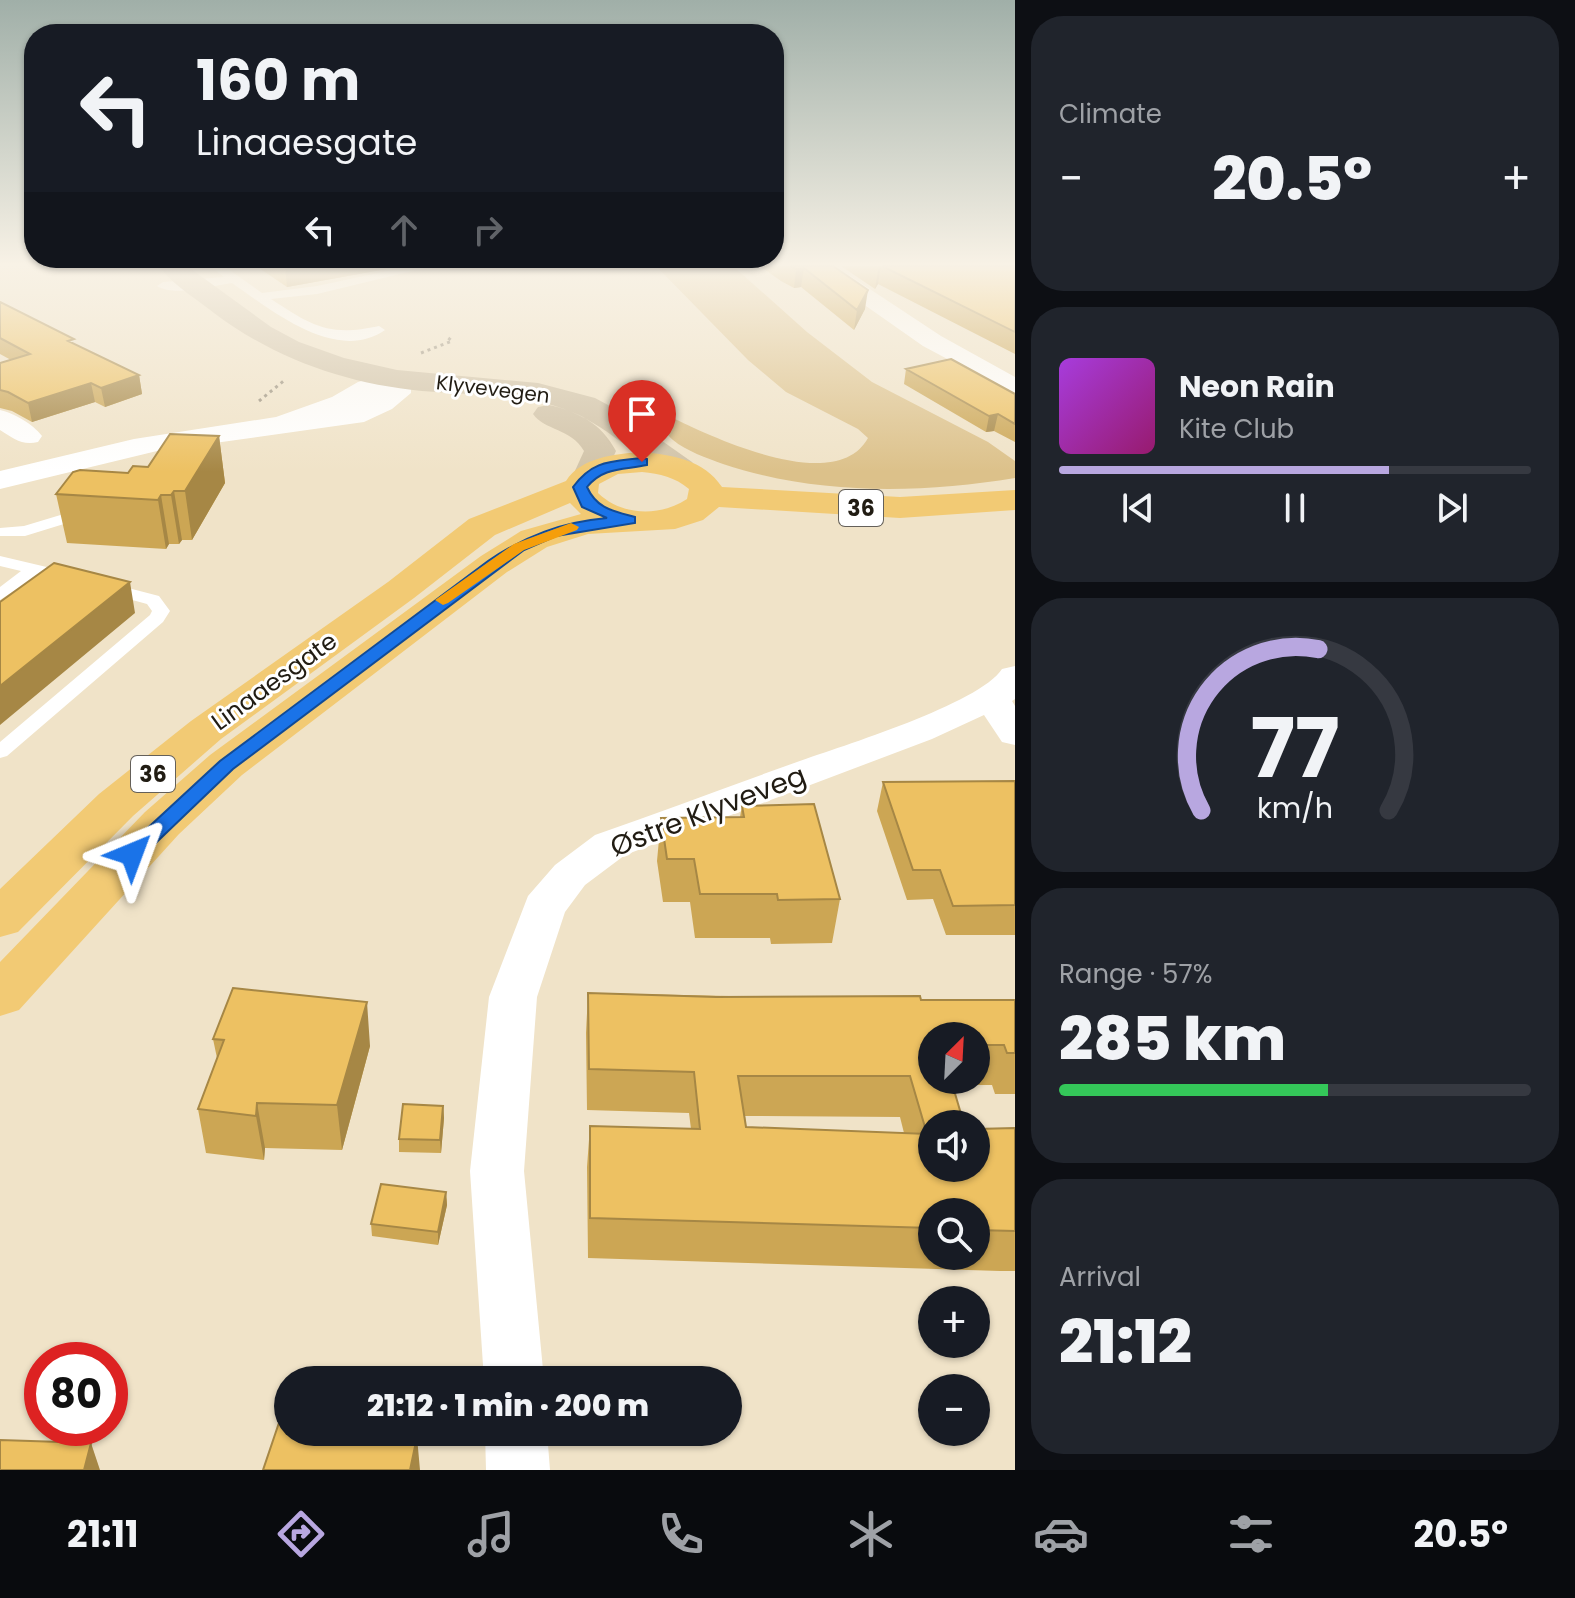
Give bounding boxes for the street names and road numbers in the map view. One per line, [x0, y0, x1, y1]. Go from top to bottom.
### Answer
street label: Klyvevegen [435, 368, 551, 410]
road number: 36 [839, 490, 883, 526]
street label: Linaaesgate [205, 624, 343, 738]
road number: 36 [131, 756, 175, 792]
street label: Østre Klyveveg [605, 756, 811, 866]

